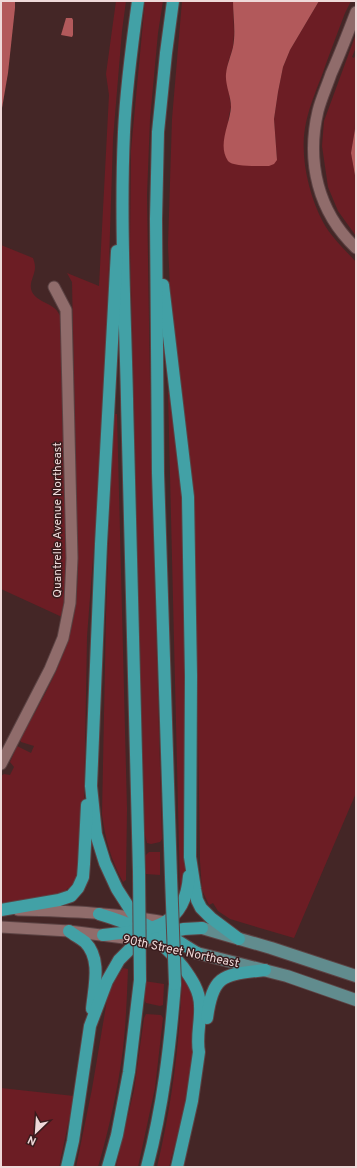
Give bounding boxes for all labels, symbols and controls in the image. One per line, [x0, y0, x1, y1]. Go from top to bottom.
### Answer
street label: Quantrelle Avenue Northeast [50, 442, 66, 598]
street label: 90th Street Northeast [121, 932, 240, 972]
north arrow [16, 1112, 56, 1152]
text: N [26, 1132, 39, 1148]

